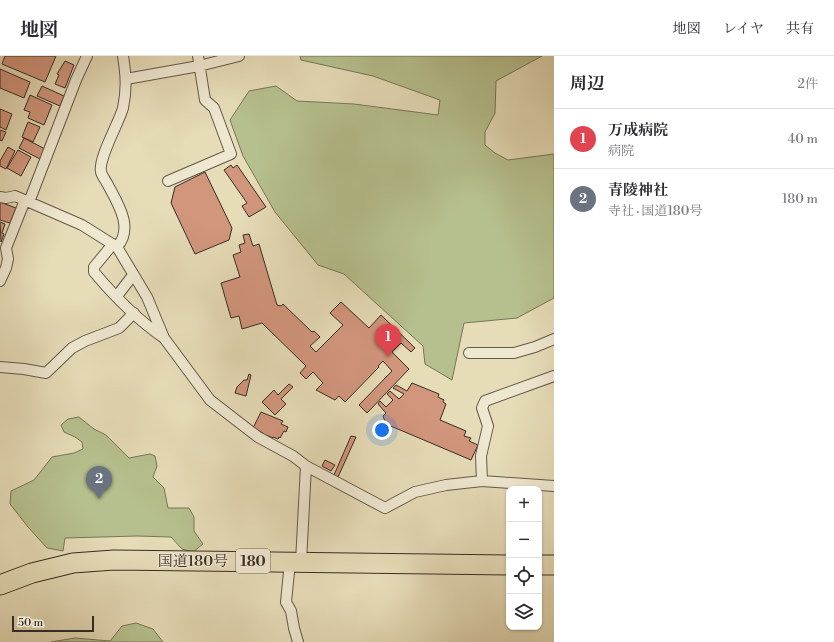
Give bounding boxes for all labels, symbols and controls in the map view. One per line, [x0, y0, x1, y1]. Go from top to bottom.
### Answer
text: 地図 [20, 18, 58, 42]
text: 地図 [673, 20, 701, 38]
text: レイヤ [723, 20, 764, 38]
text: 共有 [786, 20, 814, 38]
text: 周辺 [570, 73, 604, 95]
text: 2件 [798, 76, 818, 92]
text: 万成病院 [608, 121, 668, 140]
text: 1 [580, 131, 586, 147]
text: 40 m [788, 131, 818, 147]
text: 病院 [608, 143, 634, 159]
text: 青陵神社 [608, 181, 668, 200]
text: 2 [579, 191, 587, 207]
text: 180 m [782, 191, 818, 207]
text: 寺社 · 国道180号 [608, 203, 702, 219]
pin: 1 [375, 324, 401, 357]
your location [372, 420, 392, 440]
pin: 2 [86, 466, 112, 499]
map controls [506, 486, 542, 630]
button: + [506, 486, 542, 522]
button: − [506, 522, 542, 558]
road number: 180 [236, 549, 270, 573]
street label: 国道180号 [158, 552, 228, 571]
button: locate [506, 558, 542, 594]
button: layers [506, 594, 542, 630]
scale bar [12, 614, 94, 633]
text: 50 m [18, 616, 43, 630]

